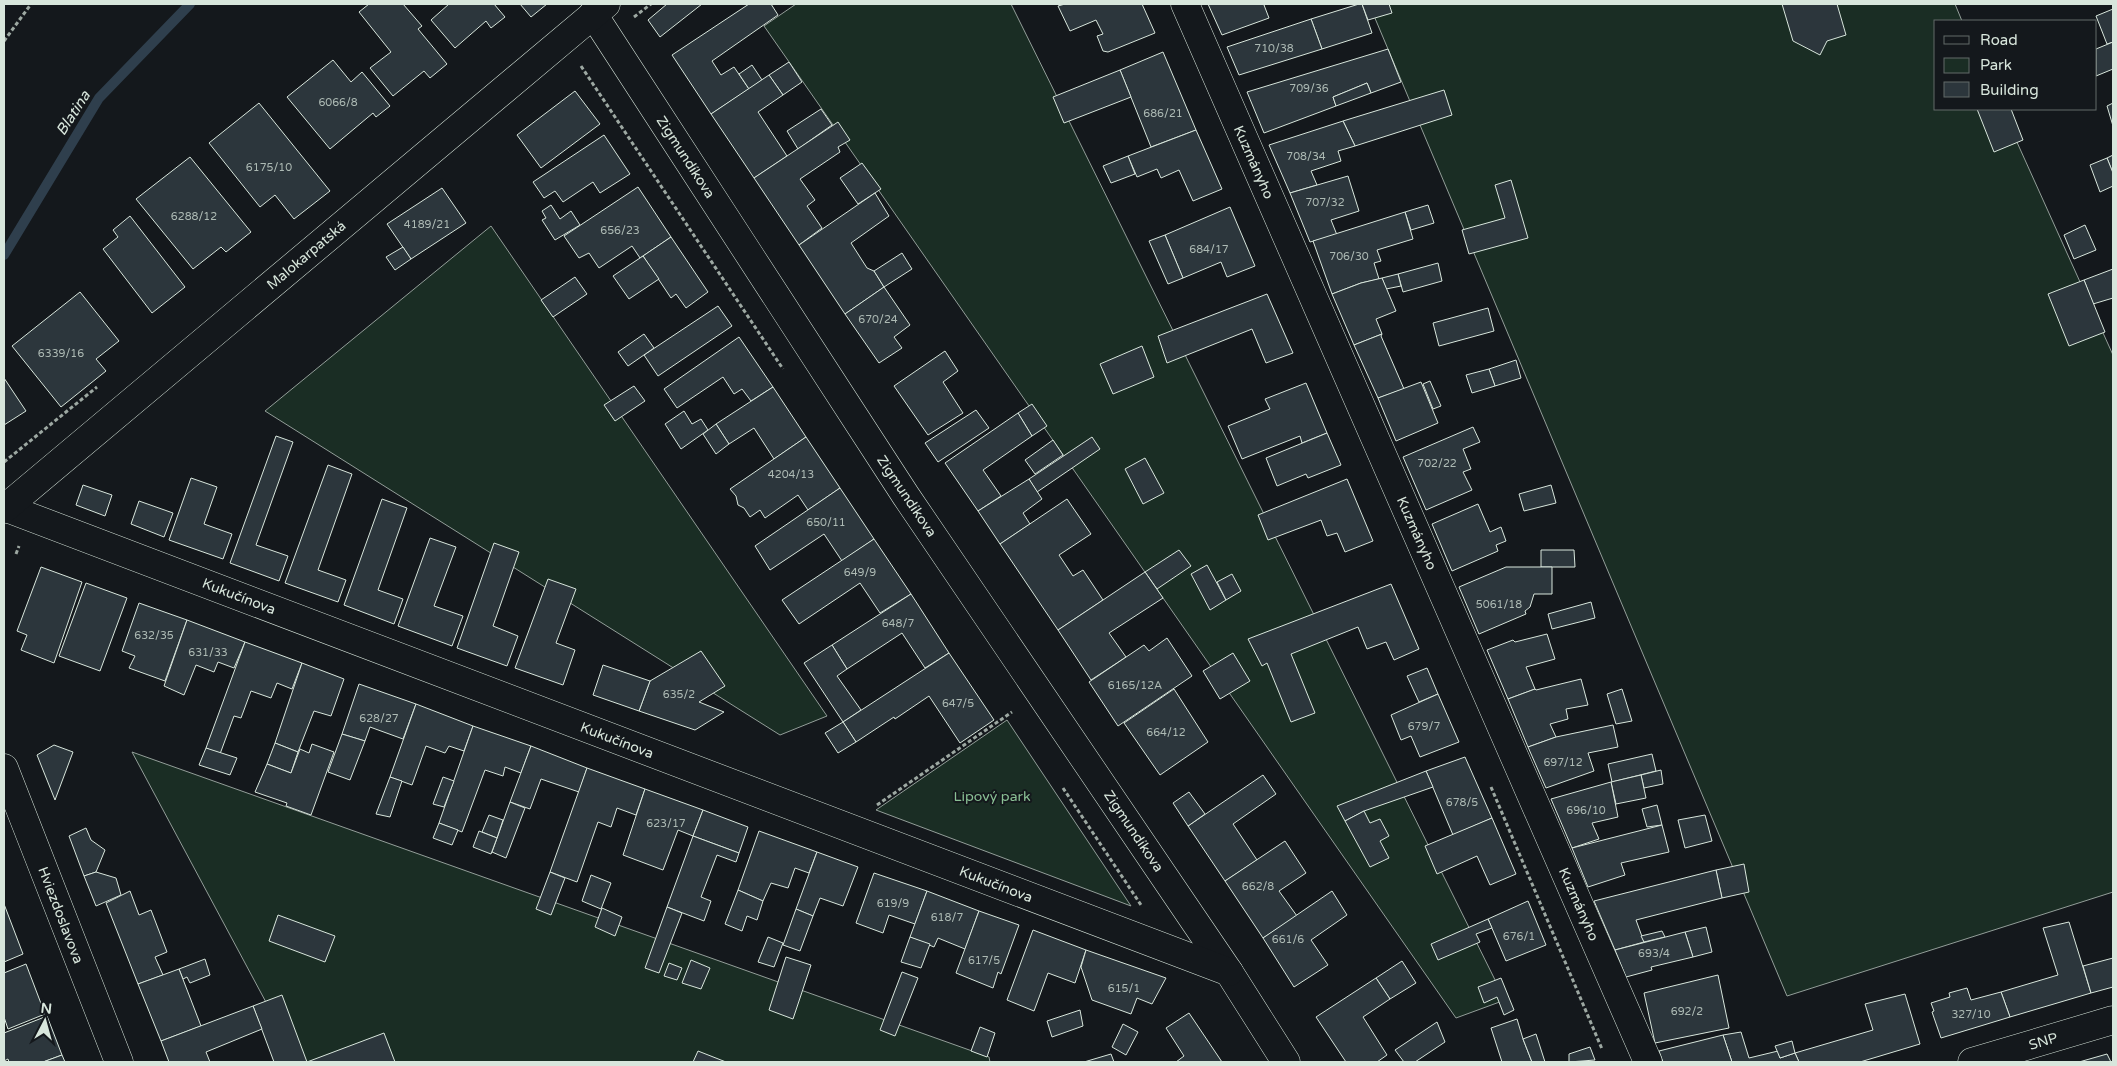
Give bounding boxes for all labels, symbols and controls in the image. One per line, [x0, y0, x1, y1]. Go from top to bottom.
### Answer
legend [1934, 20, 2097, 110]
text: Road [1980, 31, 2018, 49]
house number: 710/38 [1254, 42, 1294, 55]
text: Park [1980, 56, 2012, 74]
text: Building [1980, 81, 2039, 99]
house number: 709/36 [1289, 82, 1329, 95]
water label: Blatina [52, 87, 94, 139]
house number: 6066/8 [318, 96, 358, 109]
house number: 686/21 [1143, 107, 1183, 120]
street label: Zigmundíkova [653, 113, 718, 202]
street label: Kuzmányho [1230, 123, 1277, 202]
house number: 708/34 [1286, 150, 1326, 163]
house number: 6175/10 [246, 161, 292, 174]
house number: 707/32 [1305, 196, 1345, 209]
house number: 6288/12 [171, 210, 217, 223]
street label: Malokarpatská [263, 217, 349, 293]
house number: 4189/21 [404, 218, 450, 231]
house number: 656/23 [600, 224, 640, 237]
house number: 684/17 [1189, 243, 1229, 256]
house number: 706/30 [1329, 250, 1369, 263]
house number: 670/24 [858, 313, 898, 326]
house number: 6339/16 [38, 347, 84, 360]
street label: Zigmundíkova [873, 452, 940, 540]
house number: 702/22 [1417, 457, 1457, 470]
house number: 4204/13 [768, 468, 814, 481]
street label: Kuzmányho [1393, 494, 1440, 573]
house number: 650/11 [806, 516, 846, 529]
house number: 649/9 [844, 566, 876, 579]
street label: Kukučínova [200, 575, 278, 618]
house number: 5061/18 [1476, 598, 1522, 611]
house number: 648/7 [882, 617, 914, 630]
house number: 632/35 [134, 629, 174, 642]
house number: 631/33 [188, 646, 228, 659]
house number: 6165/12A [1108, 679, 1162, 692]
house number: 635/2 [663, 688, 695, 701]
house number: 647/5 [942, 697, 974, 710]
house number: 628/27 [359, 712, 399, 725]
street label: Kukučínova [578, 719, 656, 762]
house number: 679/7 [1408, 720, 1440, 733]
house number: 664/12 [1146, 726, 1186, 739]
house number: 697/12 [1543, 756, 1583, 769]
street label: Zigmundíkova [1100, 787, 1167, 875]
park label: Lipový park [953, 788, 1031, 805]
house number: 678/5 [1446, 796, 1478, 809]
house number: 696/10 [1566, 804, 1606, 817]
house number: 623/17 [646, 817, 686, 830]
street label: Kukučínova [957, 863, 1035, 906]
street label: Hviezdoslavova [34, 864, 87, 966]
street label: Kuzmányho [1555, 865, 1602, 944]
house number: 662/8 [1242, 880, 1274, 893]
house number: 619/9 [877, 897, 909, 910]
house number: 618/7 [931, 911, 963, 924]
house number: 676/1 [1503, 930, 1535, 943]
house number: 661/6 [1272, 933, 1304, 946]
house number: 693/4 [1638, 947, 1670, 960]
house number: 617/5 [968, 954, 1000, 967]
house number: 615/1 [1108, 982, 1140, 995]
north arrow [20, 996, 70, 1046]
text: N [40, 1000, 53, 1018]
house number: 692/2 [1671, 1005, 1703, 1018]
house number: 327/10 [1951, 1008, 1991, 1021]
street label: SNP [2027, 1029, 2060, 1054]

